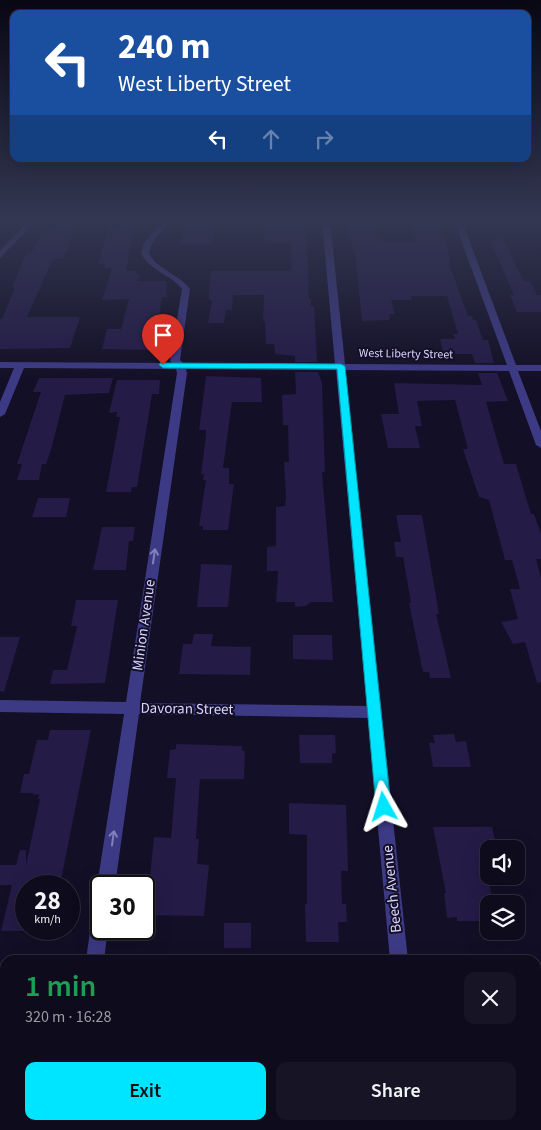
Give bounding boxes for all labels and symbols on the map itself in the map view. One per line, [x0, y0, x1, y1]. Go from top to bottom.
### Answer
pin [142, 314, 184, 365]
street label: West Liberty Street [359, 345, 453, 363]
one-way arrow [150, 548, 160, 564]
street label: Minion Avenue [127, 578, 161, 672]
street label: Davoran Street [140, 698, 234, 720]
position arrow [357, 780, 409, 832]
one-way arrow [108, 830, 118, 846]
street label: Beech Avenue [377, 844, 407, 934]
speed limit sign: 30 [90, 875, 155, 940]

